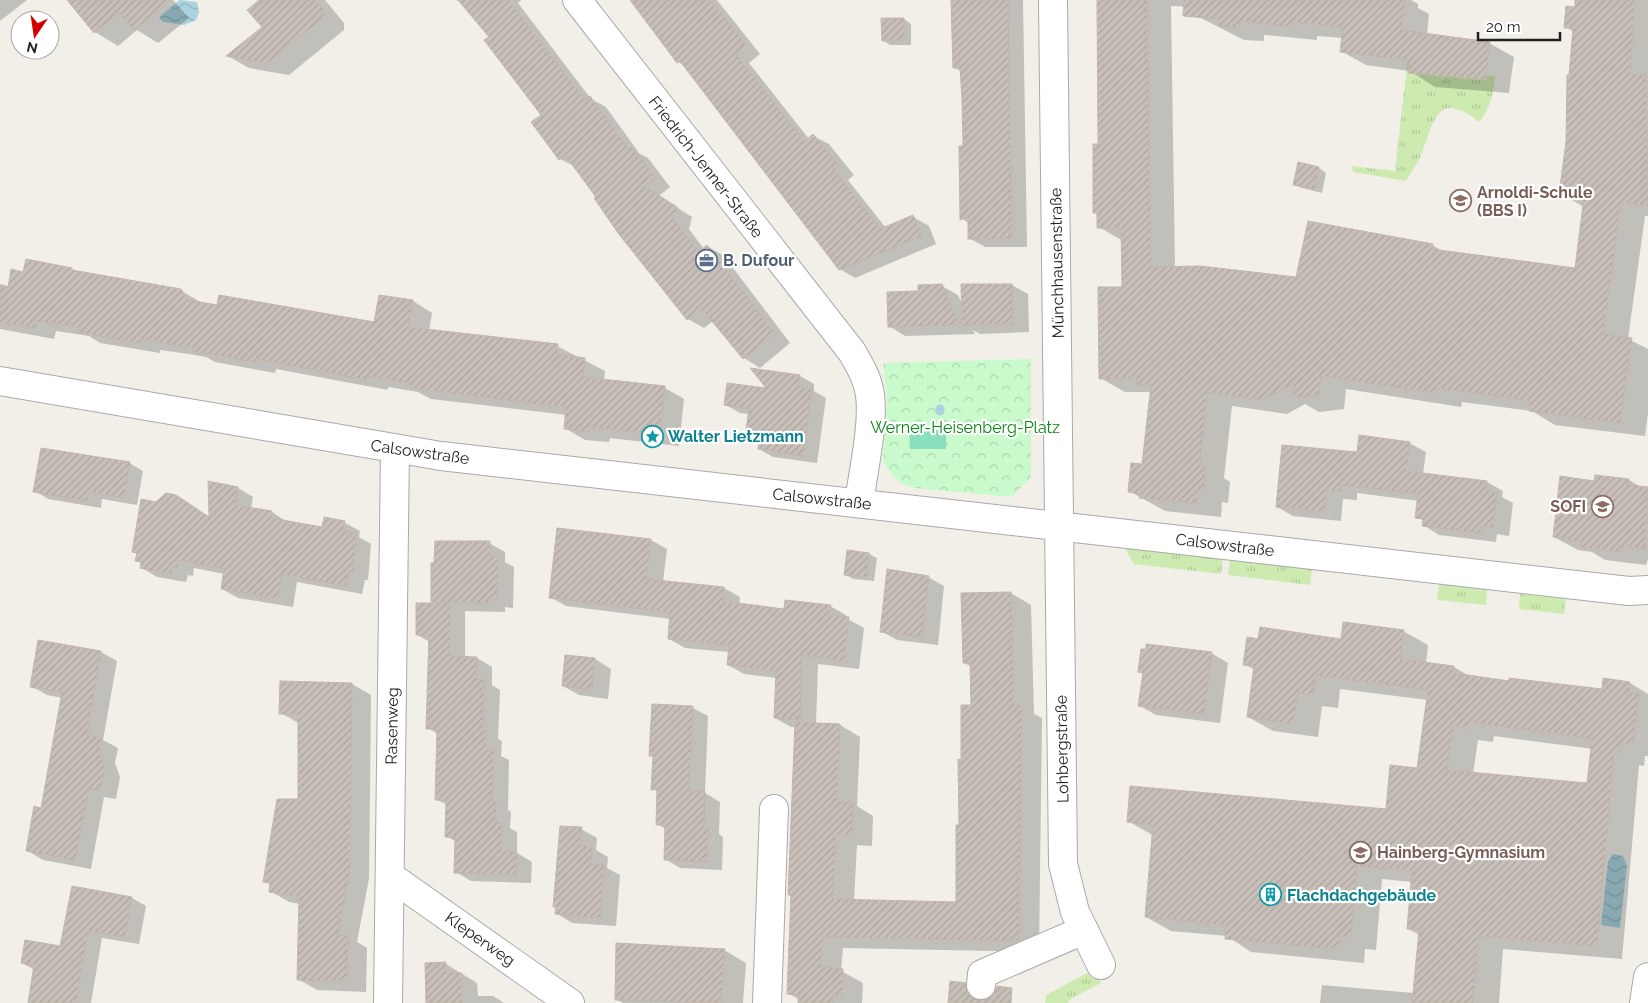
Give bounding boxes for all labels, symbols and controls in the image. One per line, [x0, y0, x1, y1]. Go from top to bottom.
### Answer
north arrow [10, 10, 60, 60]
scale bar [1478, 10, 1560, 42]
text: 20 m [1486, 18, 1521, 36]
text: N [25, 39, 39, 57]
street label: Friedrich-Jenner-Straße [645, 92, 767, 242]
place label: Arnoldi-Schule (BBS I) [1477, 183, 1593, 220]
street label: Münchhausenstraße [1046, 188, 1068, 338]
school or university icon: Arnoldi-Schule (BBS I) [1449, 189, 1473, 213]
office icon: B. Dufour [695, 248, 719, 272]
place label: B. Dufour [723, 251, 794, 270]
park label: Werner-Heisenberg-Platz [870, 418, 1060, 437]
place icon: Walter Lietzmann [640, 424, 664, 448]
place label: Walter Lietzmann [668, 427, 804, 446]
street label: Calsowstraße [369, 436, 471, 468]
street label: Calsowstraße [772, 484, 872, 514]
school or university icon: SOFI [1590, 494, 1614, 518]
place label: SOFI [1550, 497, 1586, 516]
street label: Calsowstraße [1175, 530, 1275, 560]
street label: Rasenweg [382, 687, 402, 765]
street label: Lohbergstraße [1052, 695, 1072, 803]
school or university icon: Hainberg-Gymnasium [1349, 840, 1373, 864]
place label: Hainberg-Gymnasium [1377, 843, 1545, 862]
building icon: Flachdachgebäude [1259, 883, 1283, 907]
place label: Flachdachgebäude [1287, 886, 1437, 905]
street label: Kleperweg [441, 908, 519, 970]

